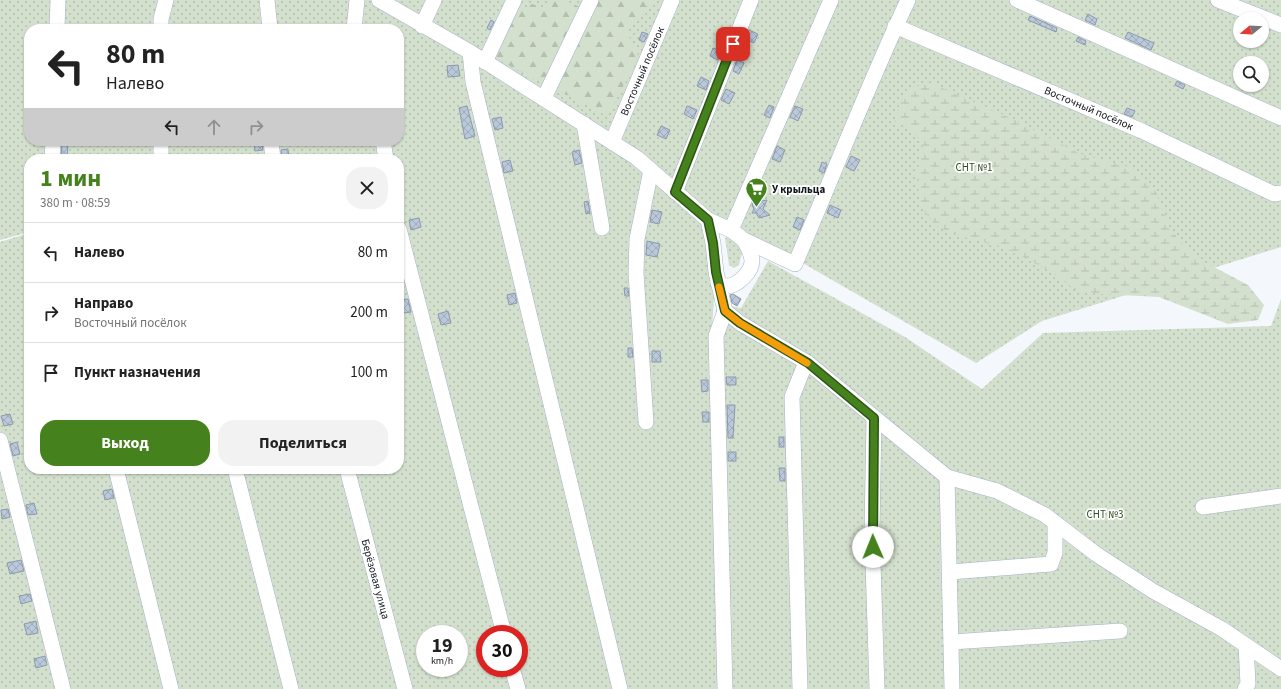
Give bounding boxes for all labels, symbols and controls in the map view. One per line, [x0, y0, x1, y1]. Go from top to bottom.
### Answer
north arrow [1233, 12, 1269, 48]
map controls [1233, 12, 1269, 92]
street label: Восточный посёлок [617, 24, 668, 118]
pin [716, 27, 750, 61]
icon: arrive [722, 33, 744, 55]
text: 80 m [106, 34, 165, 74]
icon: left [40, 40, 92, 92]
button: search [1233, 56, 1269, 92]
text: Налево [106, 71, 164, 96]
street label: Восточный посёлок [1042, 83, 1136, 134]
icon: left [161, 116, 183, 138]
icon: ahead [203, 116, 225, 138]
icon: right [245, 116, 267, 138]
park label: СНТ №1 [956, 160, 992, 175]
text: 1 мин [40, 161, 101, 196]
button: close [346, 167, 388, 209]
supermarket icon: У крыльца [744, 176, 770, 209]
place label: У крыльца [772, 182, 825, 197]
text: 380 m · 08:59 [40, 194, 110, 212]
icon: left [40, 242, 62, 264]
text: Налево [74, 242, 125, 263]
text: 80 m [358, 242, 388, 263]
text: Направо [74, 293, 133, 314]
icon: right [40, 302, 62, 324]
text: 200 m [350, 302, 388, 323]
text: Восточный посёлок [74, 314, 187, 332]
icon: arrive [40, 362, 62, 384]
text: Пункт назначения [74, 362, 201, 383]
text: 100 m [350, 362, 388, 383]
button: Выход [40, 420, 210, 466]
button: Поделиться [218, 420, 388, 466]
park label: СНТ №3 [1087, 507, 1123, 522]
position arrow [852, 526, 894, 568]
street label: Берёзовая улица [358, 537, 393, 621]
speed limit sign: 30 [476, 625, 528, 677]
text: 19 [431, 632, 453, 660]
text: km/h [431, 654, 453, 668]

